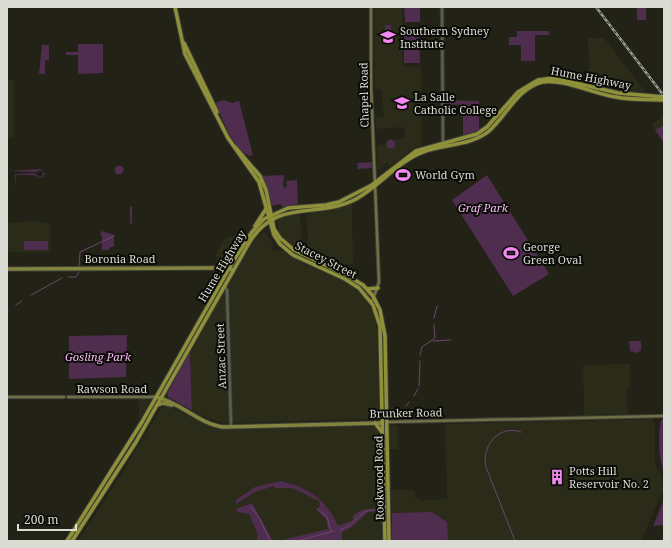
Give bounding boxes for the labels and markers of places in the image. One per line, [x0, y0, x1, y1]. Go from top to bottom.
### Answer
place label: Southern Sydney Institute [400, 23, 490, 51]
school or university icon: Southern Sydney Institute [379, 28, 397, 46]
place label: La Salle Catholic College [414, 89, 497, 117]
school or university icon: La Salle Catholic College [393, 94, 411, 112]
sports icon: World Gym [394, 166, 412, 184]
place label: World Gym [415, 167, 475, 182]
place label: George Green Oval [523, 239, 582, 267]
sports icon: George Green Oval [502, 244, 520, 262]
place label: Potts Hill Reservoir No. 2 [569, 463, 649, 491]
building icon: Potts Hill Reservoir No. 2 [548, 468, 566, 486]

